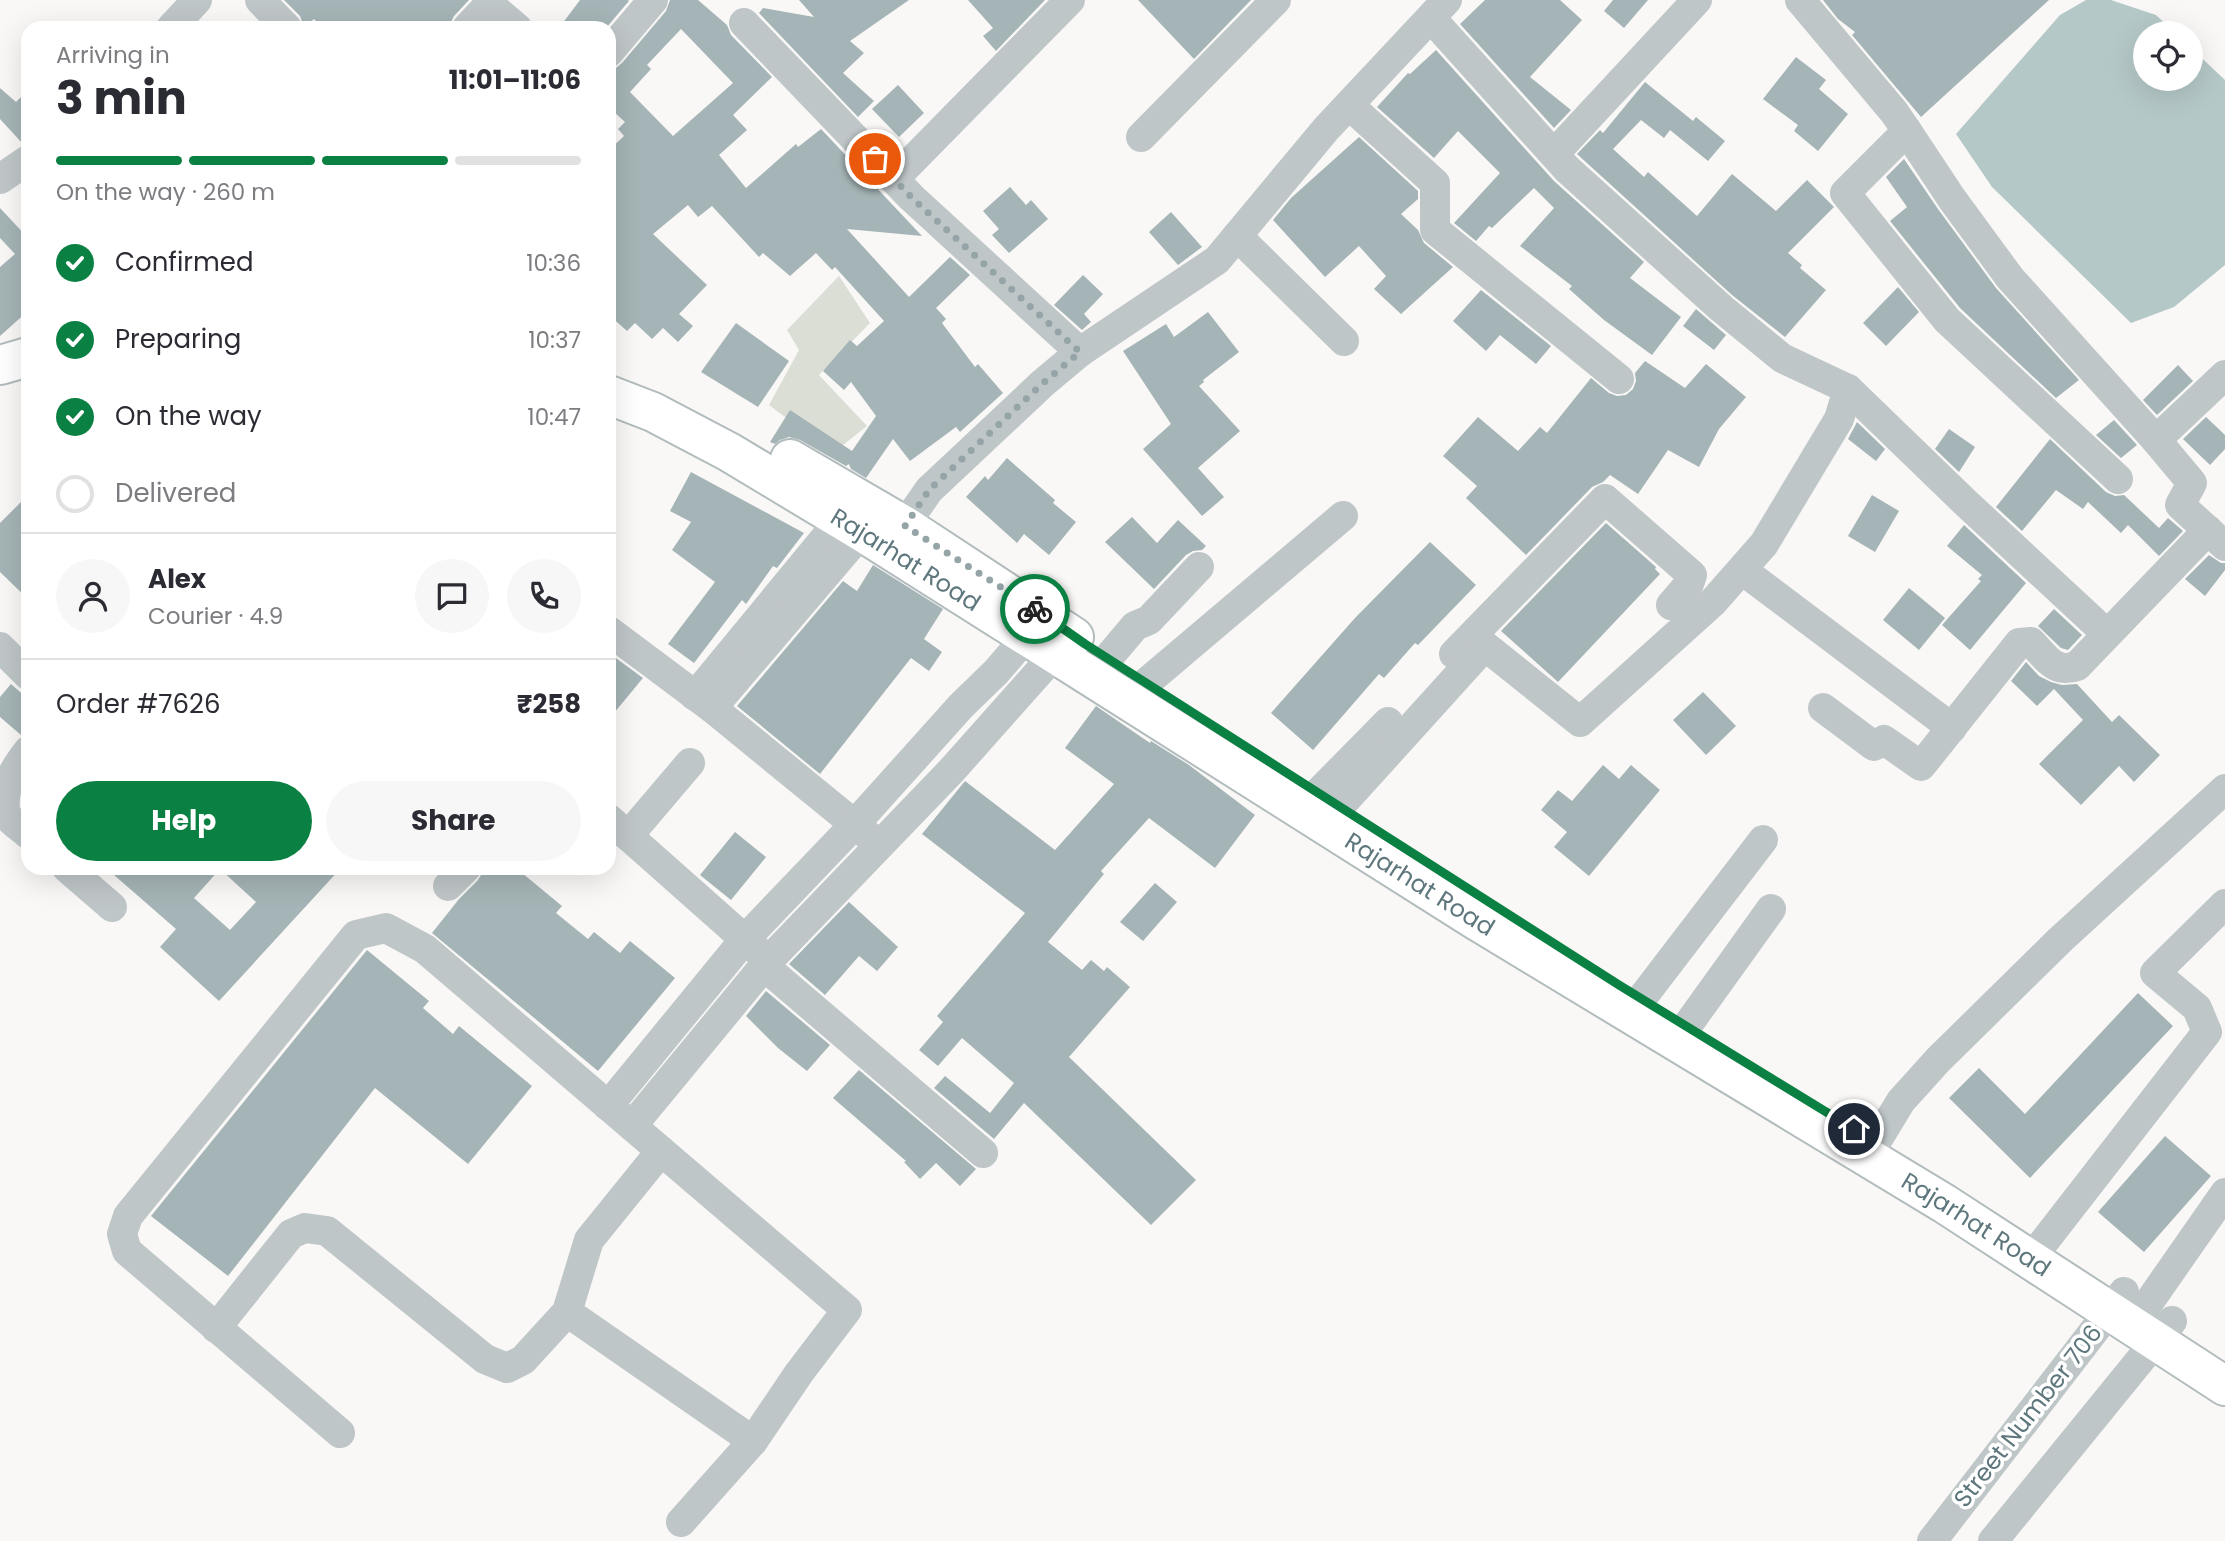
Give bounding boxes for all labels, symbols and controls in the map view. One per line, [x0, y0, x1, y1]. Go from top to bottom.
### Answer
map controls [2133, 21, 2203, 91]
button: locate [2133, 21, 2203, 91]
text: Arriving in [56, 39, 170, 71]
text: 11:01–11:06 [449, 62, 581, 98]
text: 3 min [56, 66, 187, 130]
pin [845, 129, 905, 189]
icon: bag [856, 140, 894, 178]
text: On the way · 260 m [56, 176, 275, 208]
icon: check [56, 244, 94, 282]
text: Confirmed [115, 244, 253, 280]
text: 10:36 [526, 247, 581, 279]
icon: check [56, 321, 94, 359]
text: Preparing [115, 321, 241, 357]
text: 10:37 [528, 324, 581, 356]
icon: check [56, 398, 94, 436]
text: On the way [115, 398, 262, 434]
text: 10:47 [527, 401, 581, 433]
text: Delivered [115, 475, 236, 511]
street label: Rajarhat Road [825, 500, 987, 619]
button: person [56, 559, 130, 633]
button: chat [415, 559, 489, 633]
button: phone [507, 559, 581, 633]
text: Alex [148, 561, 206, 597]
courier [1000, 574, 1070, 644]
icon: bike [1016, 590, 1054, 628]
text: Courier · 4.9 [148, 600, 283, 632]
text: Order #7626 [56, 686, 220, 722]
text: ₹258 [517, 686, 581, 722]
button: Help [56, 781, 312, 861]
button: Share [326, 781, 581, 861]
street label: Rajarhat Road [1339, 824, 1501, 944]
pin [1824, 1099, 1884, 1159]
icon: home [1835, 1110, 1873, 1148]
street label: Rajarhat Road [1895, 1164, 2057, 1284]
street label: Street Number 706 [1946, 1317, 2109, 1514]

